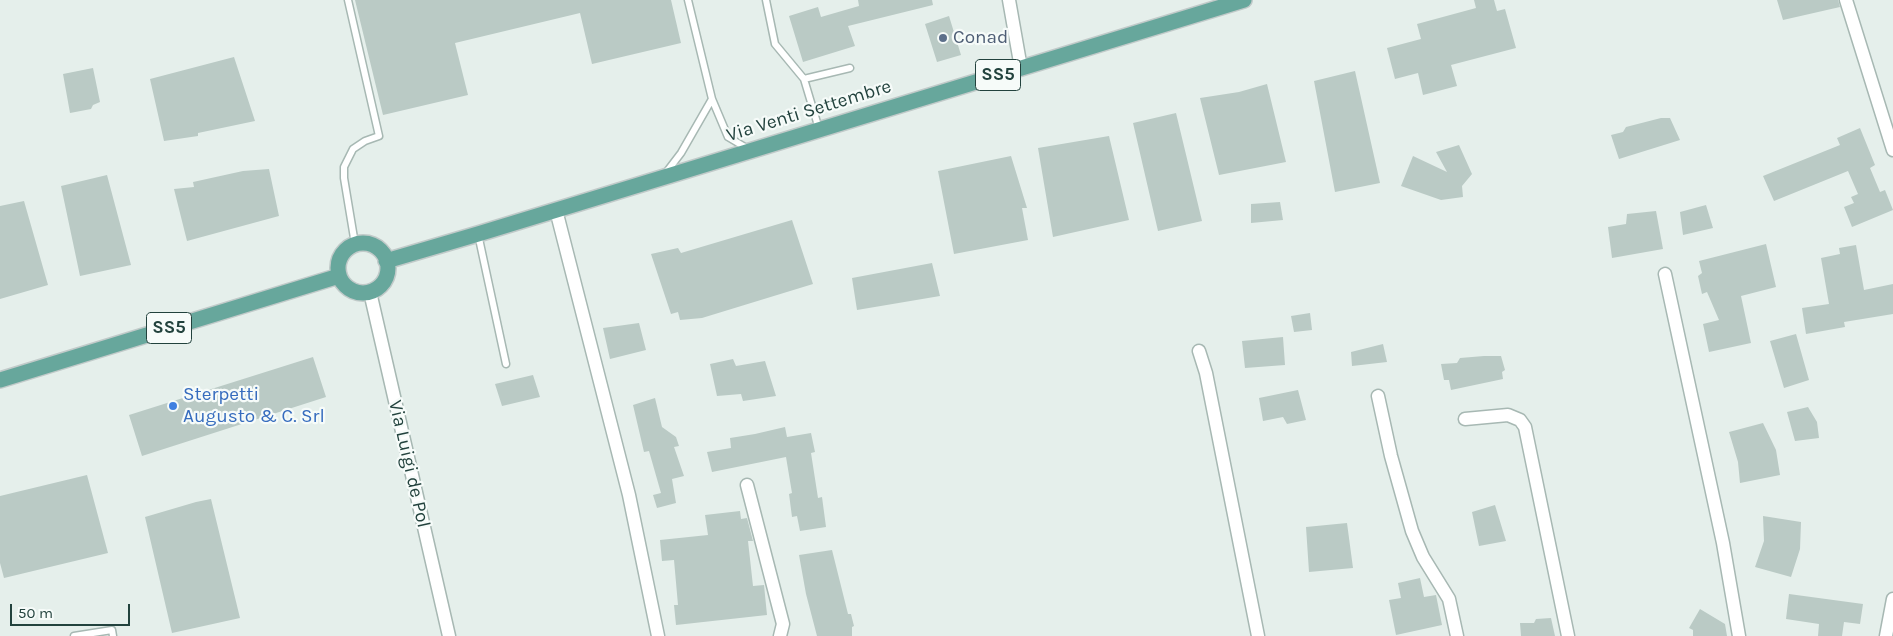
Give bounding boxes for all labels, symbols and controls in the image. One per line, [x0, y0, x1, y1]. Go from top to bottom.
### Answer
place label: Conad [953, 27, 1008, 49]
marker: Conad [937, 32, 949, 44]
road number: SS5 [976, 60, 1020, 90]
street label: Via Venti Settembre [724, 75, 894, 147]
road number: SS5 [146, 312, 192, 343]
place label: Sterpetti Augusto & C. Srl [183, 384, 325, 428]
street label: Via Luigi de Pol [383, 398, 435, 530]
marker: Sterpetti Augusto & C. Srl [167, 400, 179, 412]
scale bar [12, 594, 132, 626]
text: 50 m [18, 604, 53, 622]

